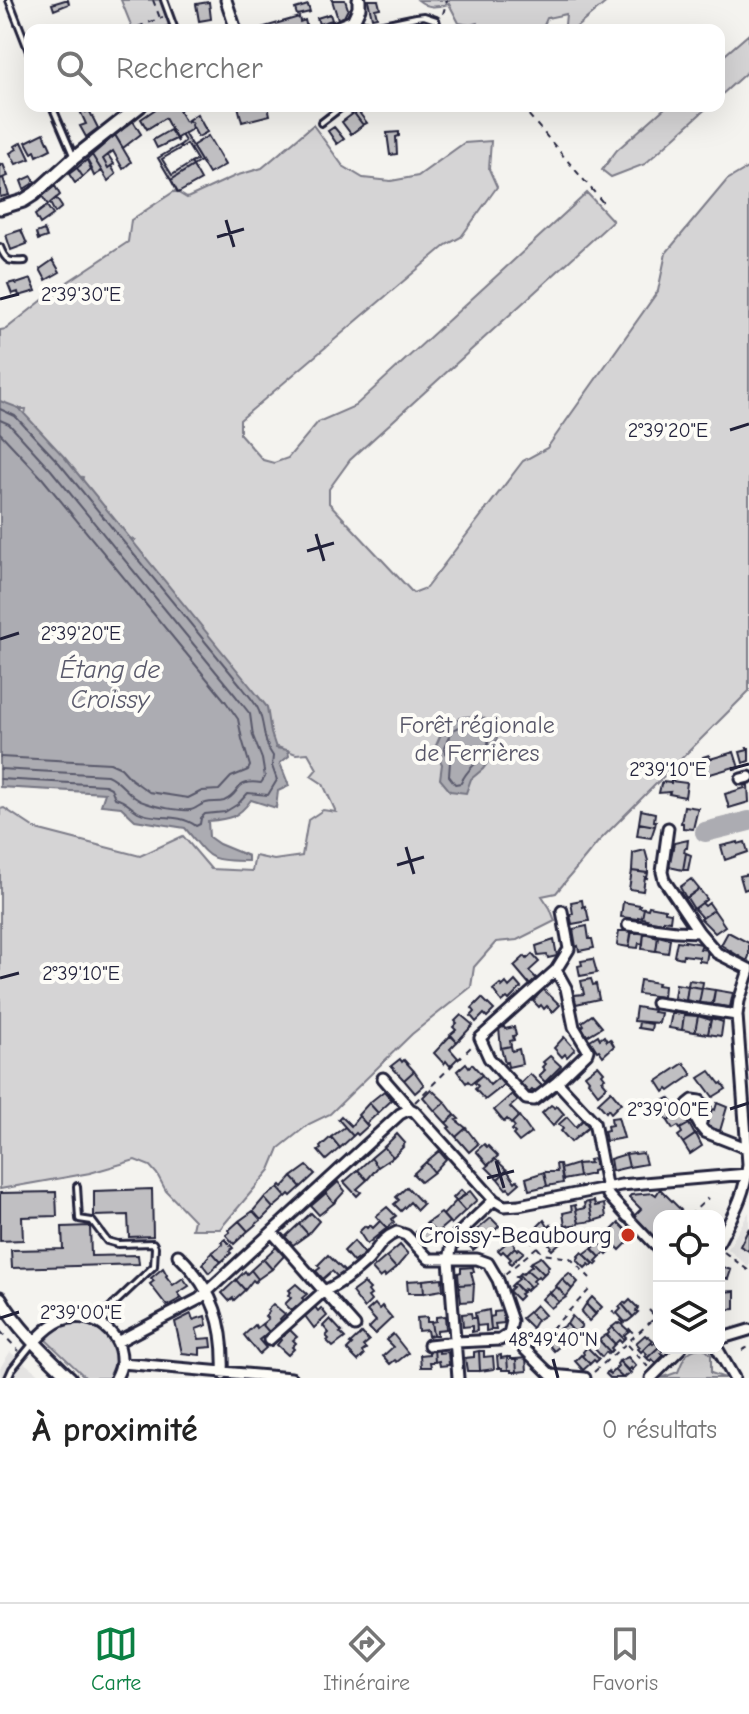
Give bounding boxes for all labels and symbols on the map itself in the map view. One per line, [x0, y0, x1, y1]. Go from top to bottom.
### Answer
text: 2°39'30"E [41, 283, 121, 306]
text: 2°39'20"E [628, 419, 708, 442]
text: 2°39'20"E [41, 622, 121, 645]
water label: Étang de Croissy [60, 654, 160, 715]
park label: Forêt régionale de Ferrières [399, 711, 555, 767]
text: 2°39'10"E [629, 758, 707, 781]
text: 2°39'10"E [42, 962, 120, 985]
text: 2°39'00"E [627, 1098, 709, 1121]
place label: Croissy-Beaubourg [419, 1221, 612, 1249]
marker: Croissy-Beaubourg [619, 1226, 637, 1244]
text: 2°39'00"E [40, 1301, 122, 1324]
text: 48°49'40"N [508, 1328, 598, 1351]

